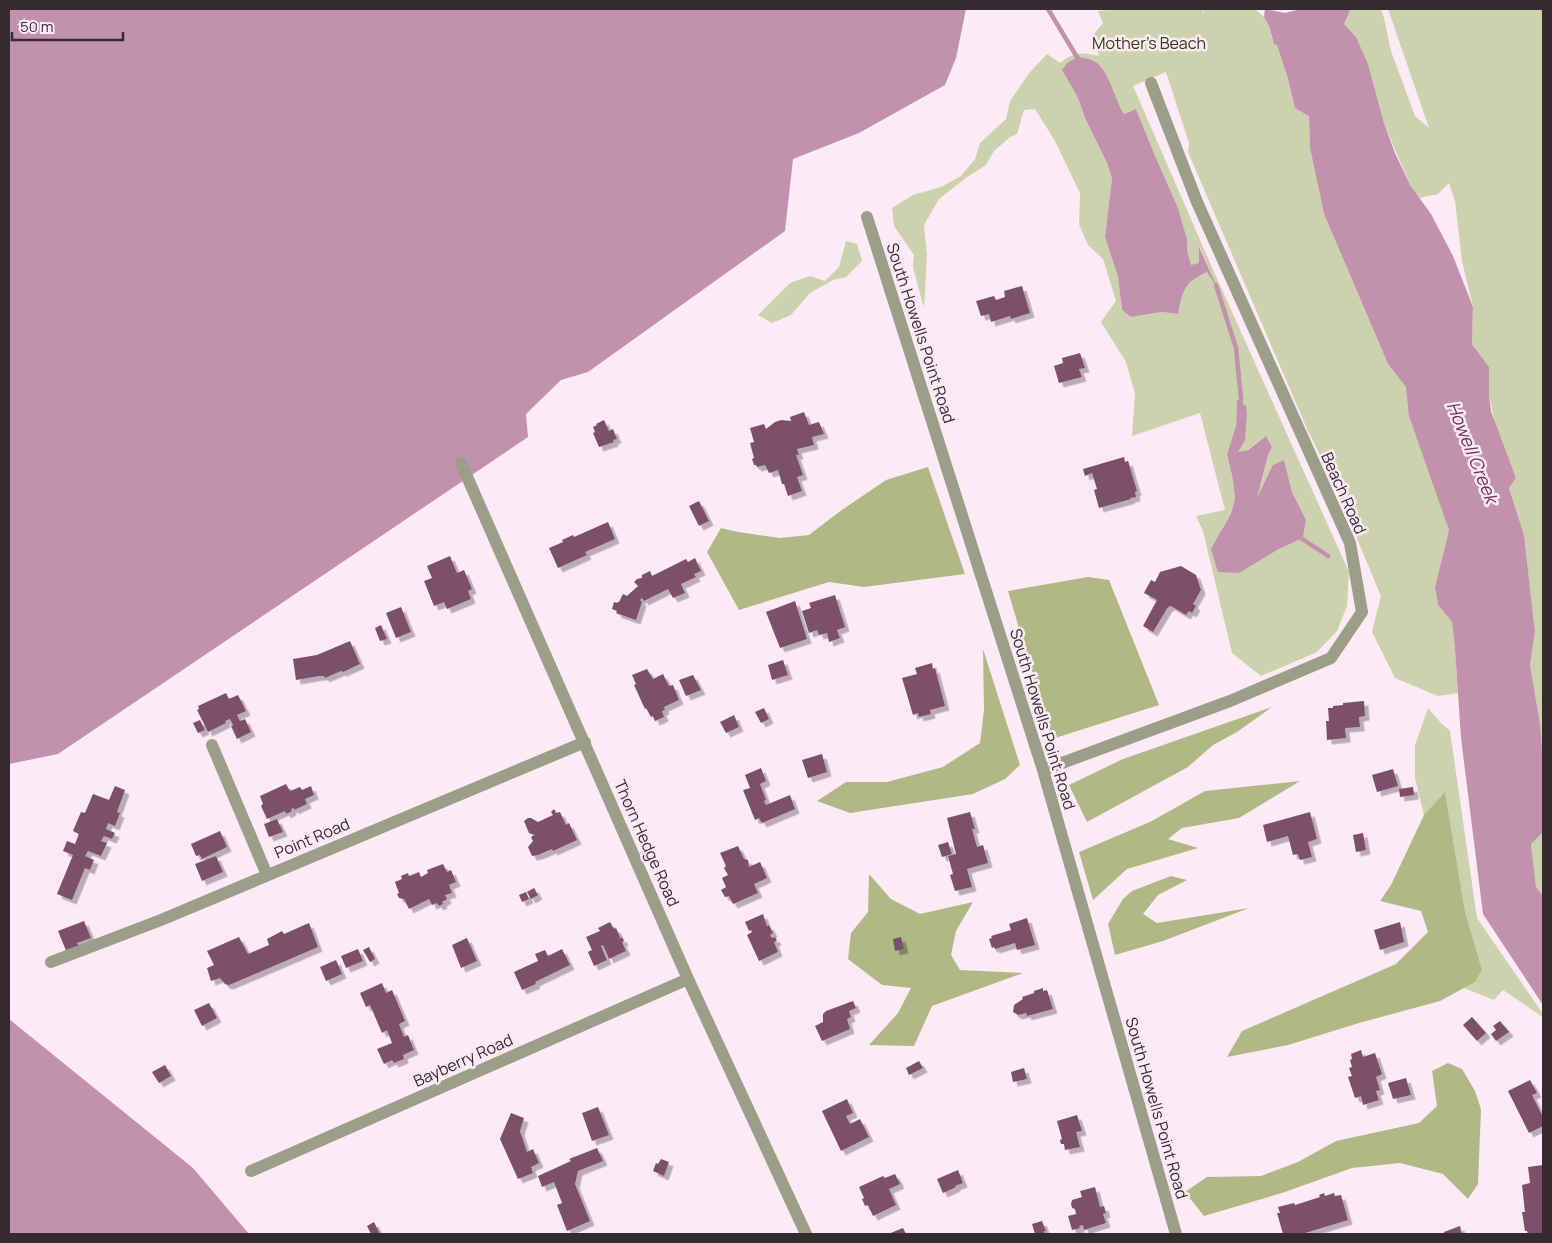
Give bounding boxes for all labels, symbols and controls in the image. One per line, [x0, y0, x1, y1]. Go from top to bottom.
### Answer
scale bar [12, 10, 124, 42]
text: 50 m [20, 16, 54, 37]
park label: Mother's Beach [1092, 32, 1206, 54]
street label: South Howells Point Road [881, 240, 961, 426]
water label: Howell Creek [1442, 398, 1505, 509]
street label: Beach Road [1316, 449, 1372, 537]
street label: South Howells Point Road [1005, 626, 1081, 812]
street label: Thorn Hedge Road [609, 776, 685, 910]
street label: Point Road [271, 812, 353, 864]
street label: South Howells Point Road [1120, 1014, 1194, 1202]
street label: Bayberry Road [410, 1028, 516, 1092]

